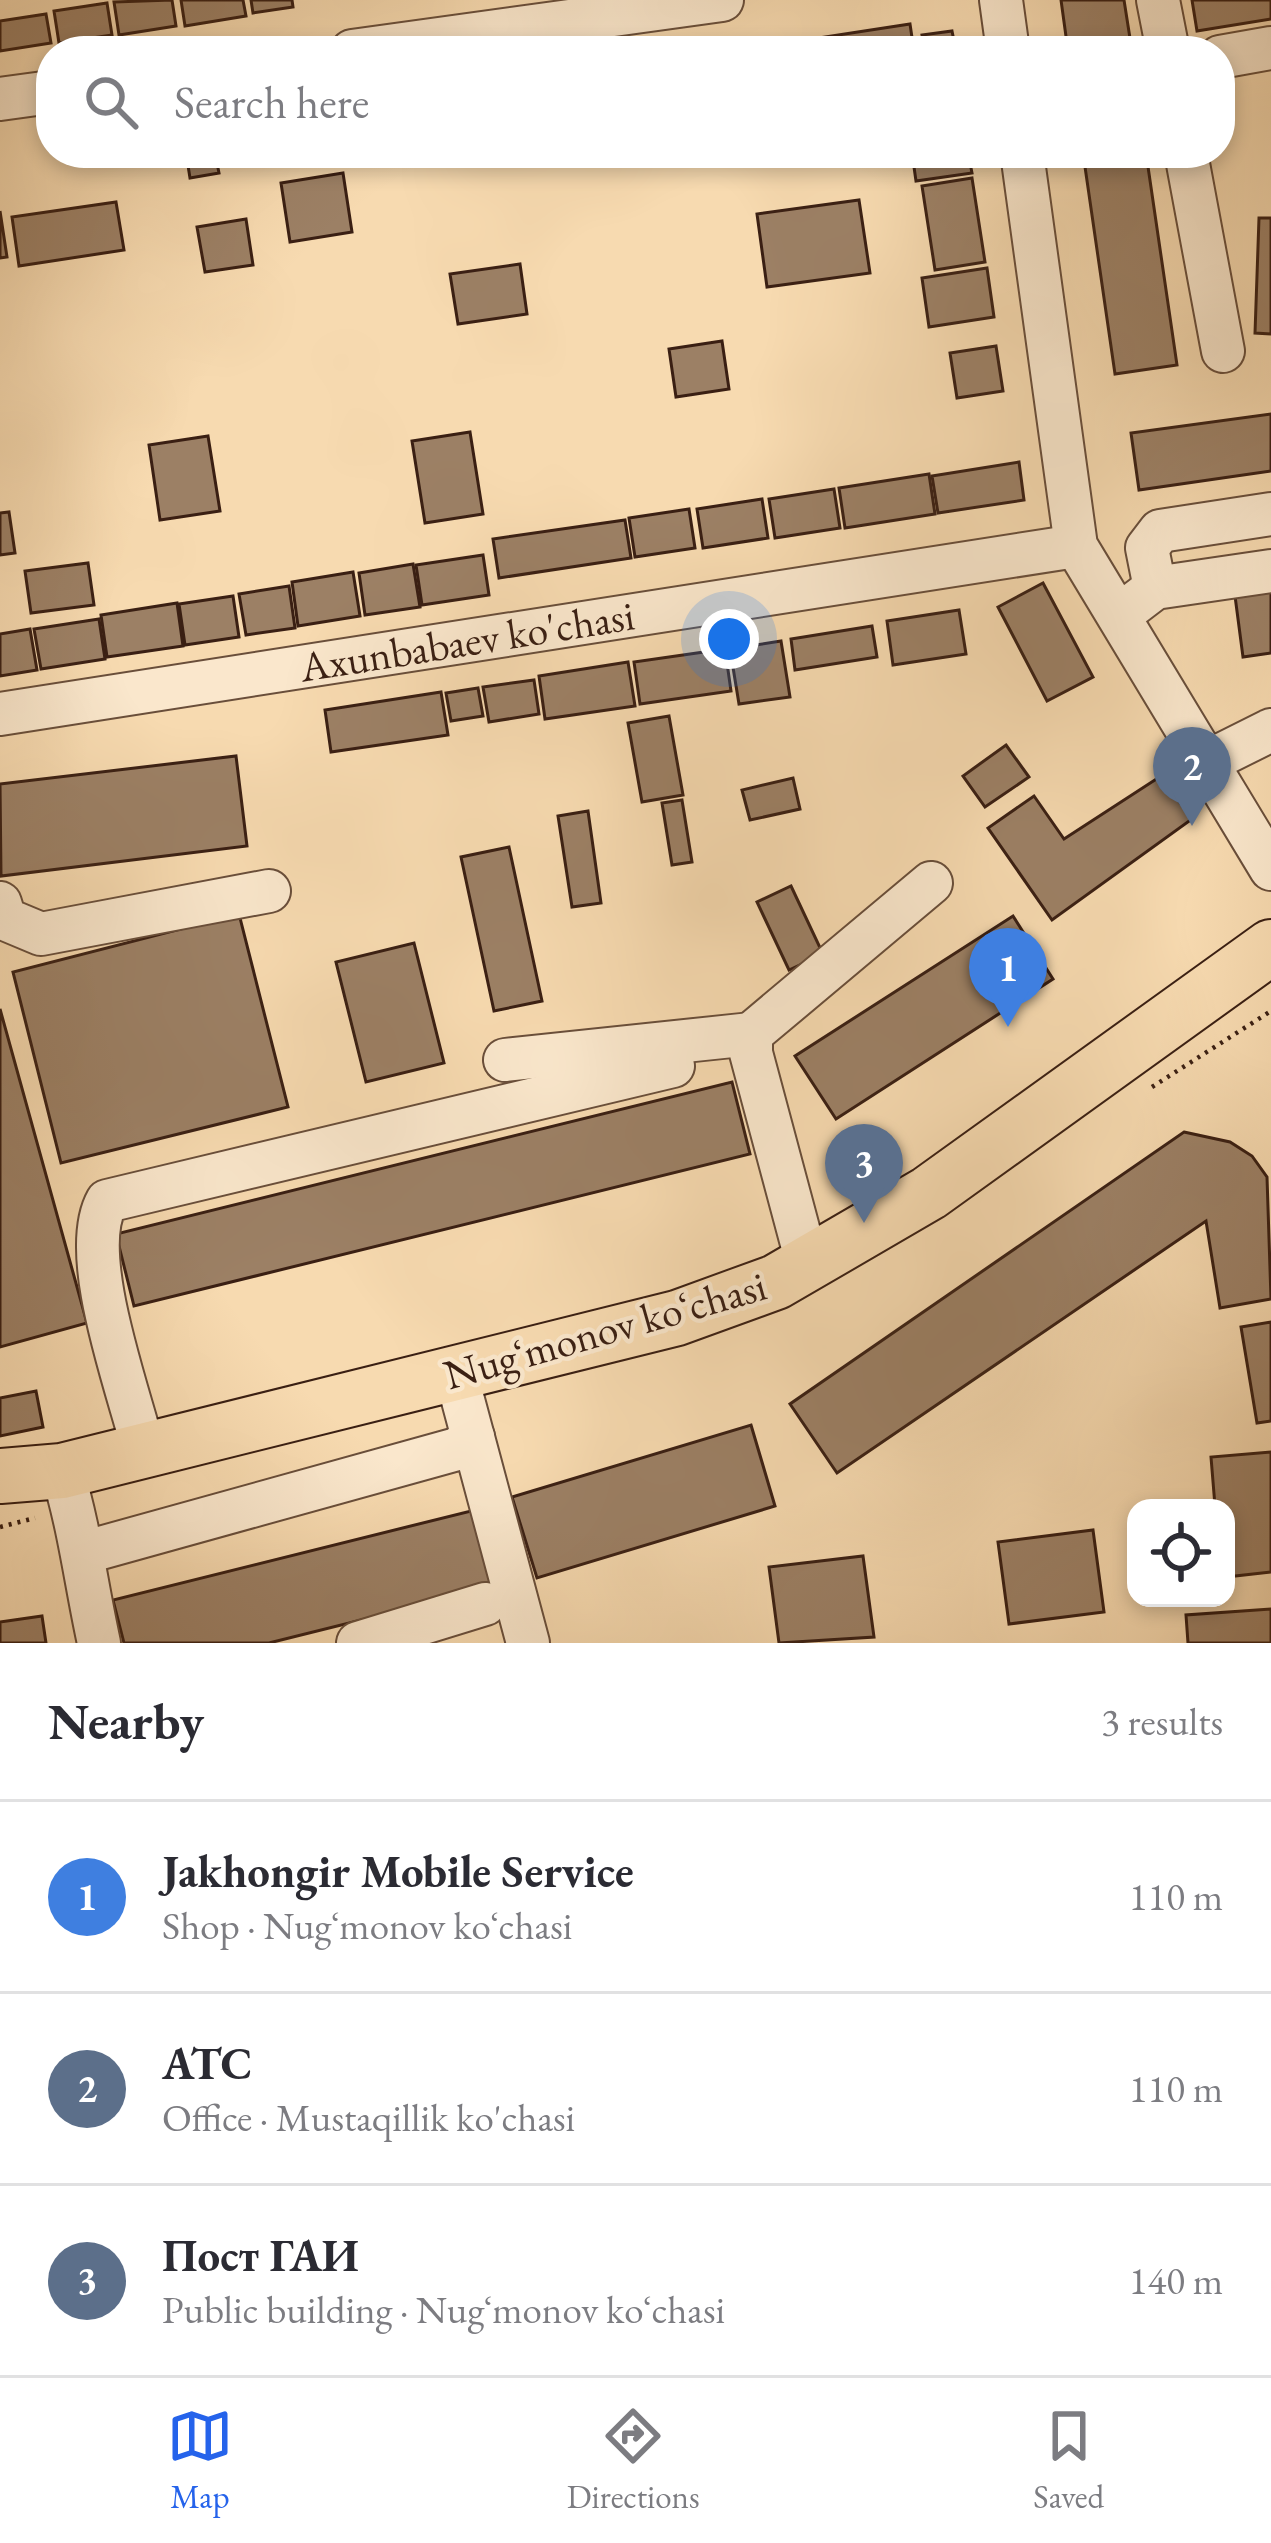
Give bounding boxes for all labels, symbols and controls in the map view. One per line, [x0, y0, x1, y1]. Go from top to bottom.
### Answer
search box [36, 36, 1235, 168]
icon: search [78, 69, 144, 135]
text: Search here [174, 73, 369, 131]
street label: Axunbabaev ko'chasi [295, 587, 638, 695]
your location [699, 609, 759, 669]
pin: 2 [1153, 727, 1231, 826]
pin: 1 [969, 928, 1047, 1027]
pin: 3 [825, 1124, 903, 1223]
street label: Nugʻmonov koʻchasi [437, 1258, 773, 1402]
map controls [1127, 1499, 1235, 1607]
button: locate [1127, 1499, 1235, 1607]
text: Nearby [48, 1688, 204, 1754]
text: 3 results [1101, 1696, 1223, 1747]
text: Jakhongir Mobile Service [162, 1842, 634, 1900]
text: 1 [77, 1871, 97, 1922]
text: 110 m [1129, 1871, 1223, 1922]
text: Shop · Nugʻmonov koʻchasi [162, 1900, 572, 1951]
text: АТС [162, 2034, 252, 2092]
text: 2 [77, 2063, 97, 2114]
text: 110 m [1129, 2063, 1223, 2114]
text: Office · Mustaqillik ko'chasi [162, 2092, 575, 2143]
text: Пост ГАИ [162, 2226, 359, 2284]
text: 3 [77, 2255, 97, 2306]
text: 140 m [1129, 2255, 1223, 2306]
text: Public building · Nugʻmonov koʻchasi [162, 2284, 725, 2335]
tab: Map [167, 2403, 233, 2518]
tab: Directions [567, 2403, 700, 2518]
tab: Saved [1033, 2403, 1104, 2518]

